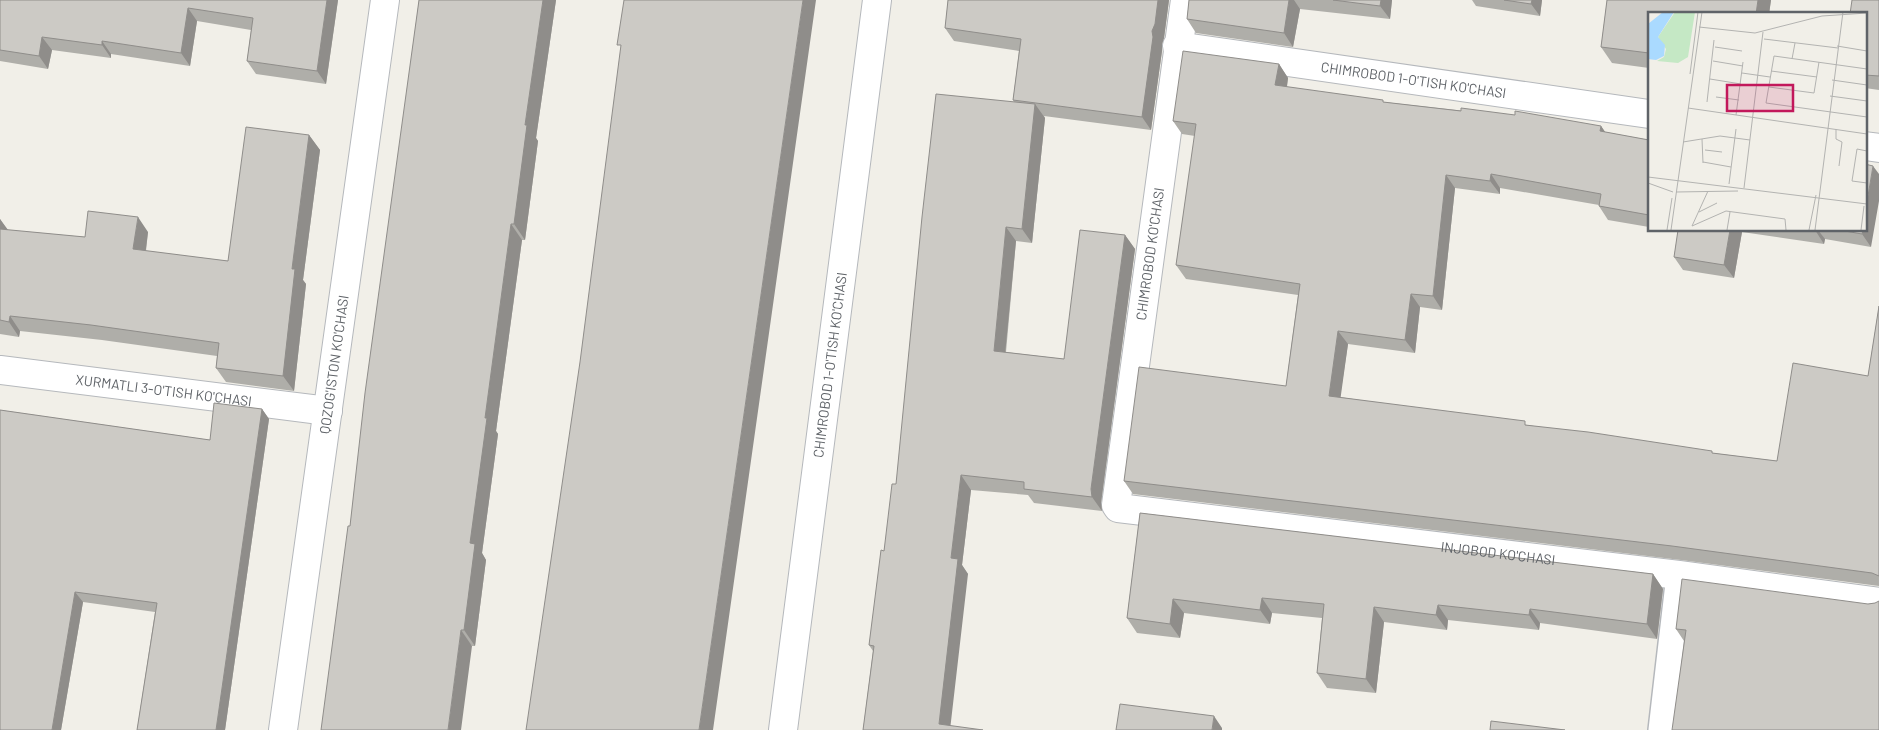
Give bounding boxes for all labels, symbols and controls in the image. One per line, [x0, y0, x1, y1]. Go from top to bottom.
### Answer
inset map [1648, 12, 1866, 231]
street label: CHIMROBOD 1-O'TISH KO'CHASI [1320, 58, 1507, 101]
street label: CHIMROBOD KO'CHASI [1132, 186, 1167, 321]
street label: CHIMROBOD 1-O'TISH KO'CHASI [809, 271, 850, 459]
street label: QOZOG'ISTON KO'CHASI [315, 294, 352, 435]
street label: XURMATLI 3-O'TISH KO'CHASI [75, 371, 253, 409]
street label: INJOBOD KO'CHASI [1440, 538, 1556, 568]

